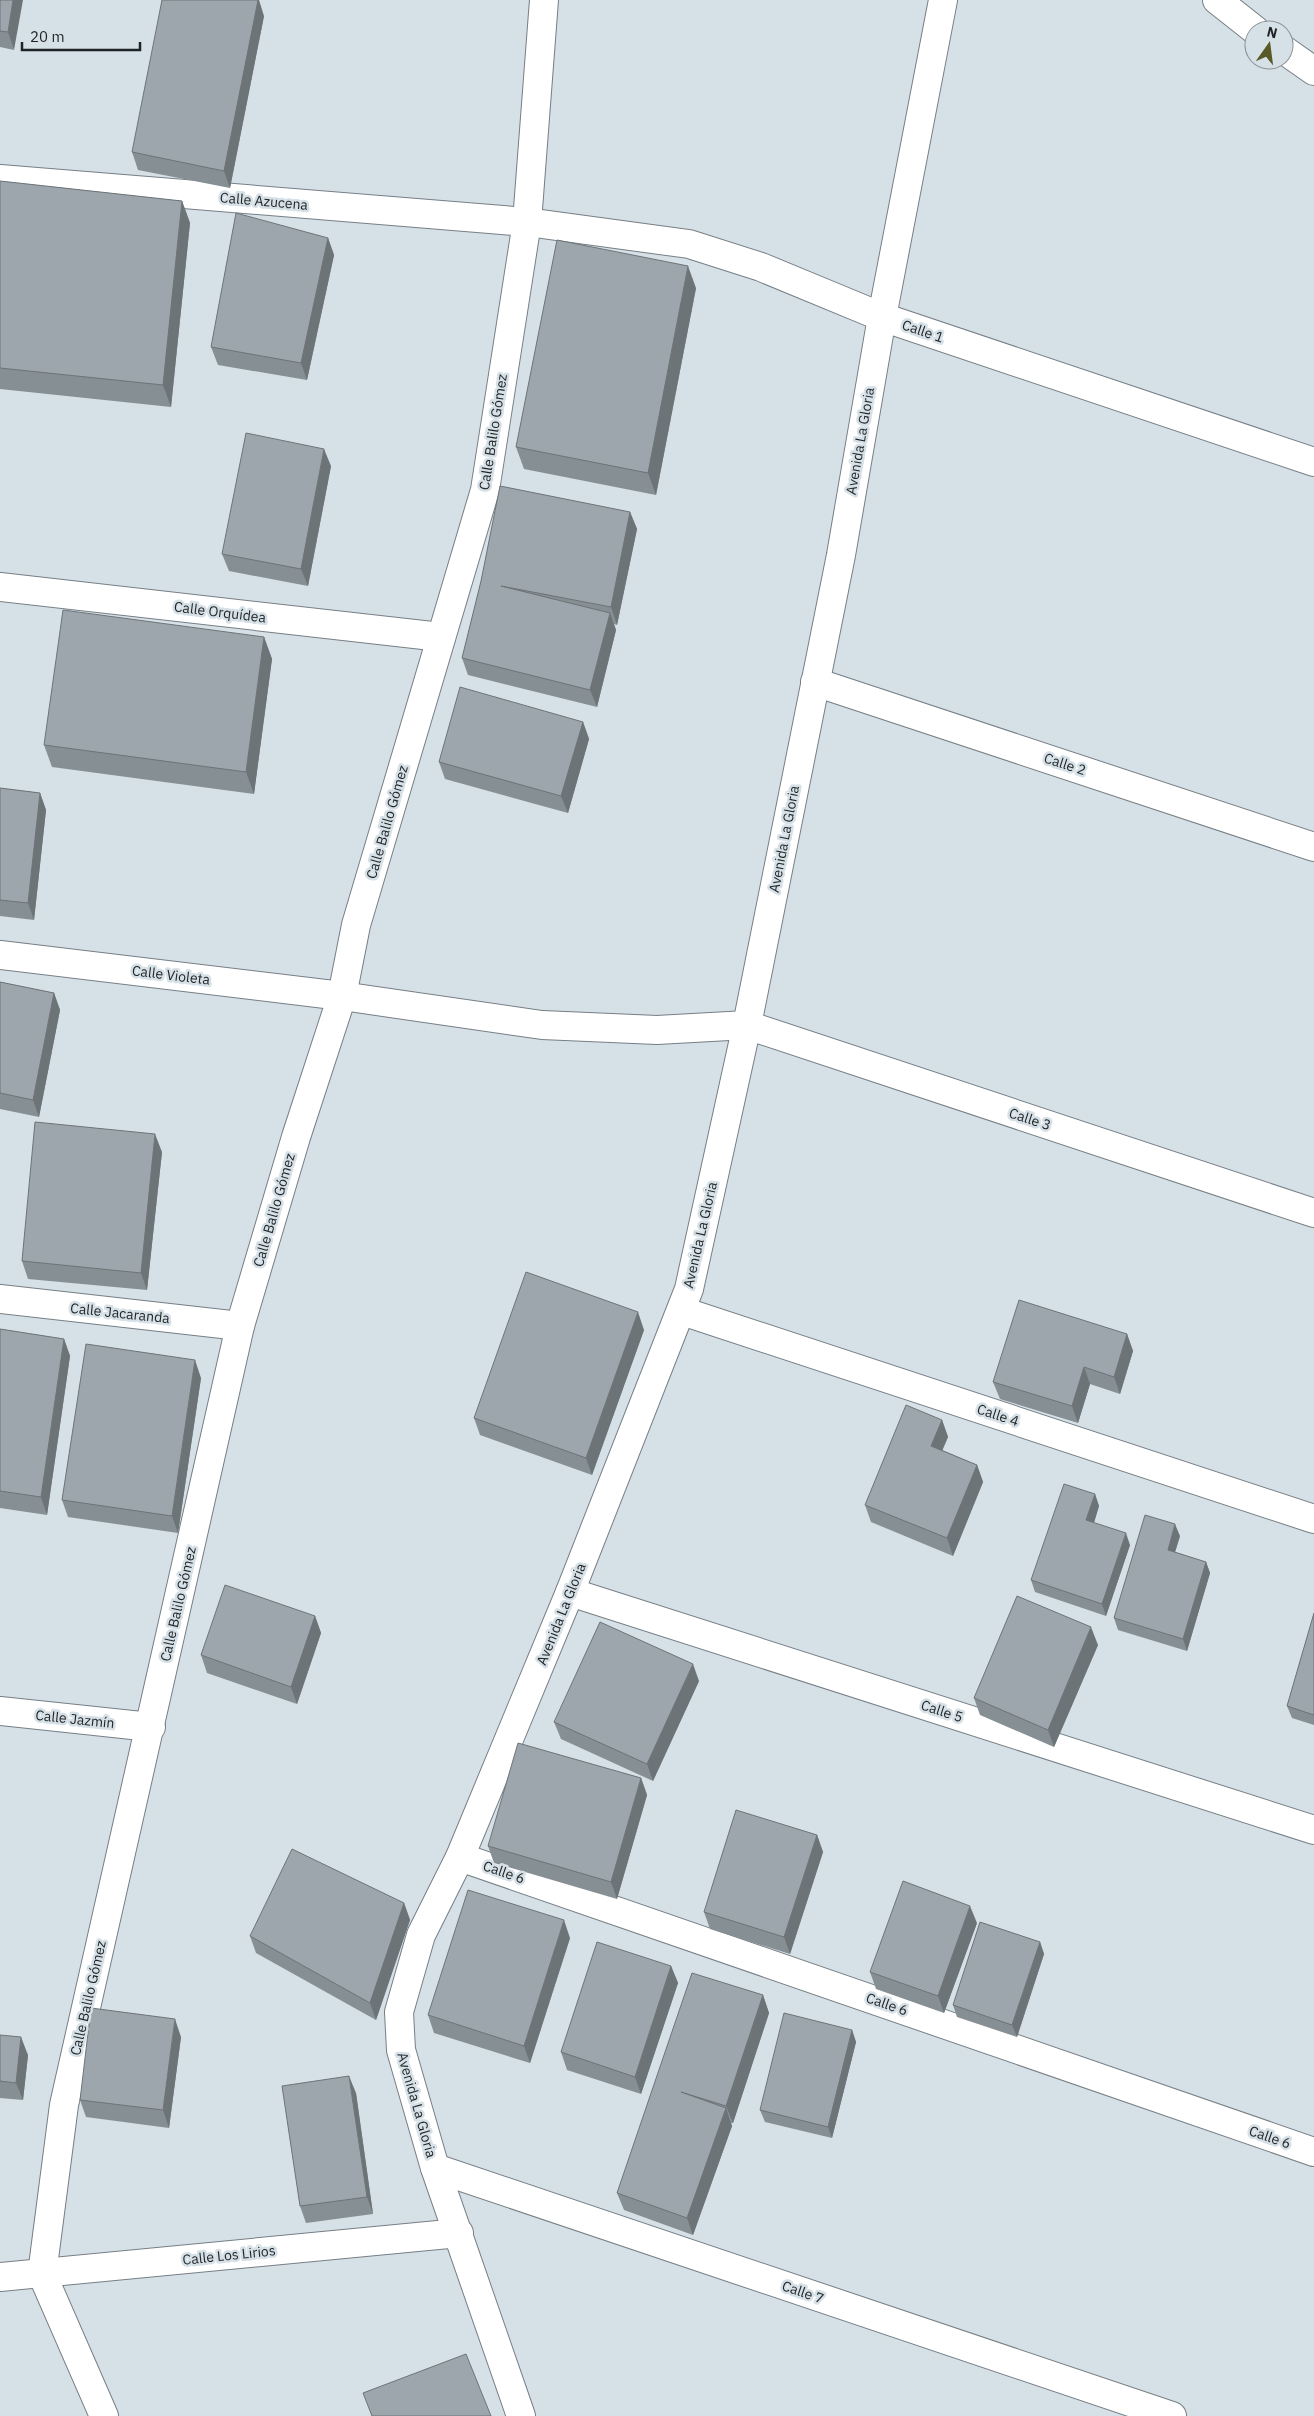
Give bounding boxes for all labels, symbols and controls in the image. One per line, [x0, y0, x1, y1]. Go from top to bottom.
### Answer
scale bar [22, 20, 140, 52]
north arrow [1244, 20, 1294, 70]
text: N [1265, 22, 1279, 42]
text: 20 m [30, 27, 65, 46]
street label: Calle Azucena [219, 188, 309, 214]
street label: Calle 1 [900, 315, 946, 347]
street label: Calle Balilo Gómez [475, 372, 511, 491]
street label: Avenida La Gloria [842, 385, 878, 496]
street label: Calle Orquídea [173, 597, 268, 627]
street label: Calle 2 [1042, 749, 1088, 779]
street label: Calle Balilo Gómez [362, 763, 412, 881]
street label: Avenida La Gloria [765, 783, 803, 894]
street label: Calle Violeta [131, 961, 212, 989]
street label: Calle 3 [1007, 1104, 1053, 1134]
street label: Calle Balilo Gómez [249, 1151, 299, 1269]
street label: Avenida La Gloria [679, 1179, 721, 1290]
street label: Calle Jacaranda [69, 1299, 171, 1327]
street label: Calle 4 [975, 1400, 1021, 1430]
street label: Calle Balilo Gómez [156, 1544, 200, 1663]
street label: Avenida La Gloria [532, 1560, 590, 1668]
street label: Calle 5 [919, 1696, 965, 1726]
street label: Calle Jazmín [35, 1706, 115, 1732]
street label: Calle 6 [481, 1856, 527, 1888]
street label: Calle Balilo Gómez [66, 1938, 110, 2057]
street label: Calle 6 [864, 1988, 910, 2020]
street label: Avenida La Gloria [393, 2050, 441, 2160]
street label: Calle 6 [1247, 2121, 1293, 2153]
street label: Calle Los Lirios [182, 2241, 277, 2269]
street label: Calle 7 [780, 2276, 826, 2308]

